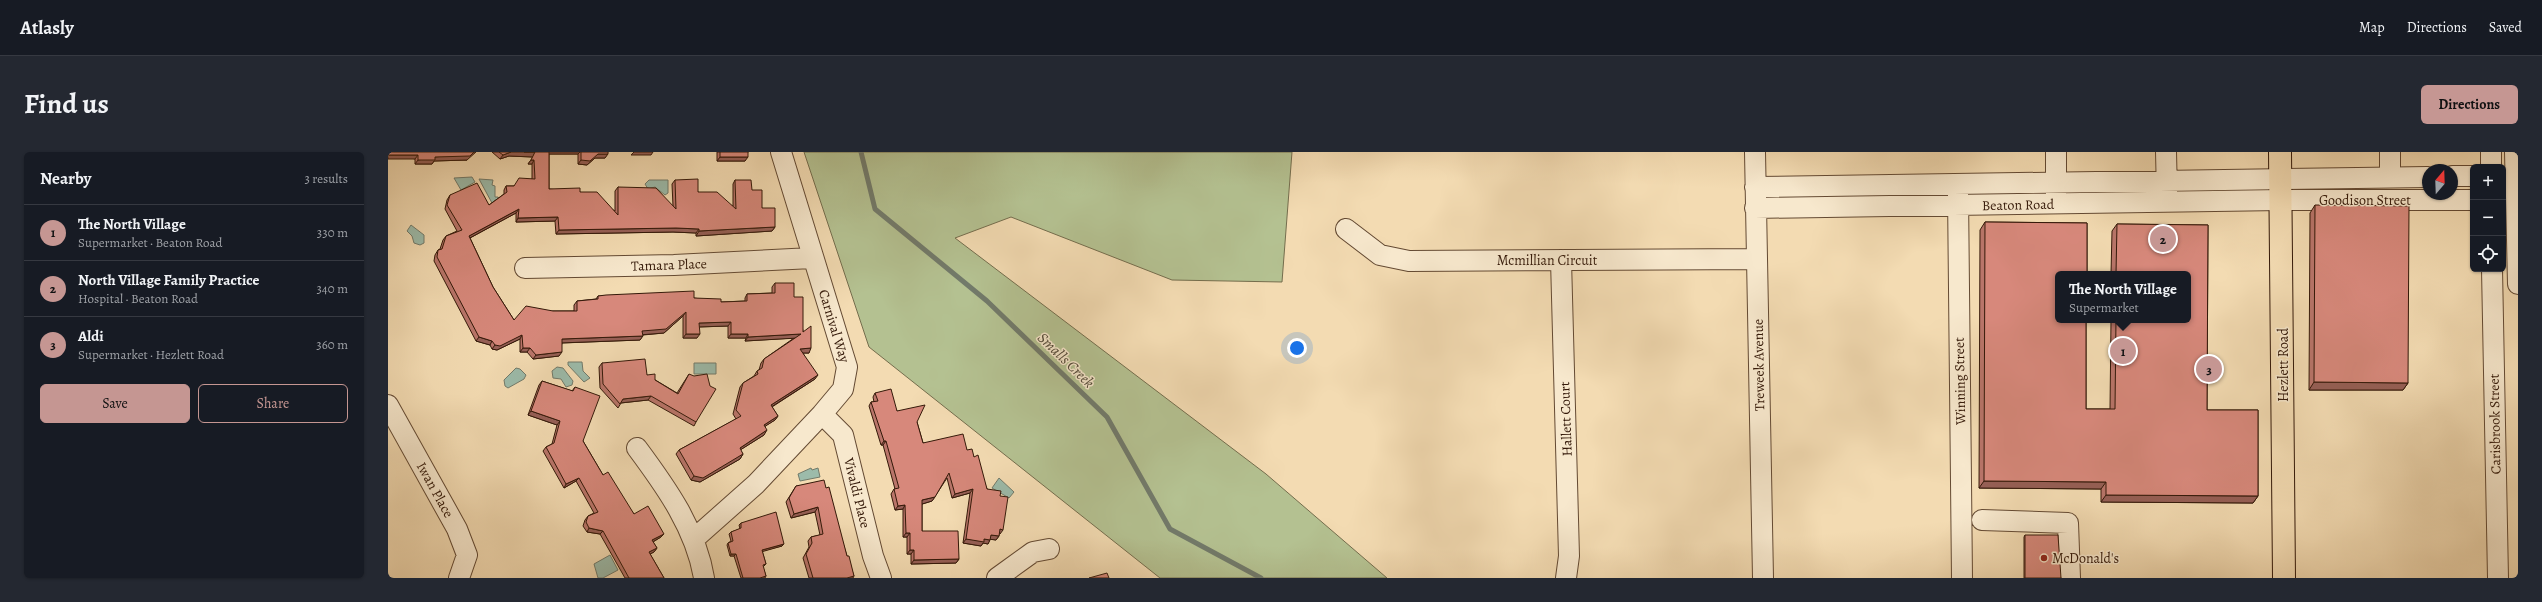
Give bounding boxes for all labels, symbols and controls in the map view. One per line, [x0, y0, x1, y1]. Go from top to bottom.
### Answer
text: Atlasly [20, 15, 74, 41]
text: Map [2359, 18, 2385, 37]
text: Directions [2407, 18, 2467, 37]
text: Saved [2489, 18, 2522, 37]
text: Find us [24, 85, 109, 123]
button: Directions [2421, 85, 2518, 124]
north arrow [2422, 164, 2458, 200]
map controls [2470, 164, 2506, 272]
button: + [2470, 164, 2506, 200]
text: Nearby [40, 167, 91, 190]
text: 3 results [304, 170, 348, 187]
street label: Goodison Street [2319, 191, 2411, 210]
street label: Beaton Road [1982, 195, 2055, 215]
button: − [2470, 200, 2506, 236]
text: The North Village [78, 214, 186, 234]
text: 1 [51, 224, 55, 241]
text: 330 m [317, 224, 348, 241]
pin: 2 [2150, 224, 2176, 254]
text: Supermarket · Beaton Road [78, 234, 223, 251]
button: locate [2470, 236, 2506, 272]
street label: Mcmillian Circuit [1497, 251, 1598, 270]
street label: Tamara Place [631, 254, 707, 276]
text: North Village Family Practice [78, 270, 259, 290]
popup [2055, 271, 2191, 323]
text: The North Village [2069, 279, 2177, 299]
text: 2 [50, 280, 56, 297]
text: 340 m [316, 280, 348, 297]
street label: Carnival Way [814, 287, 854, 366]
text: Hospital · Beaton Road [78, 290, 198, 307]
text: Supermarket [2069, 299, 2139, 316]
street label: Treweek Avenue [1749, 319, 1769, 411]
text: Aldi [78, 326, 104, 346]
water label: Smalls Creek [1033, 328, 1099, 392]
street label: Hezlett Road [2274, 328, 2293, 402]
text: 3 [50, 336, 56, 353]
text: 360 m [316, 336, 348, 353]
pin: 1 [2110, 336, 2136, 366]
street label: Winning Street [1950, 337, 1970, 426]
your location [1287, 338, 1307, 358]
text: Supermarket · Hezlett Road [78, 346, 224, 363]
pin: 3 [2196, 354, 2222, 384]
street label: Carisbrook Street [2485, 373, 2505, 474]
street label: Hallett Court [1555, 381, 1577, 457]
button: Save [40, 384, 190, 423]
button: Share [198, 384, 348, 423]
street label: Vivaldi Place [839, 455, 875, 530]
street label: Iwan Place [412, 459, 458, 521]
place label: McDonald's [2052, 549, 2119, 568]
marker: McDonald's [2039, 553, 2049, 563]

